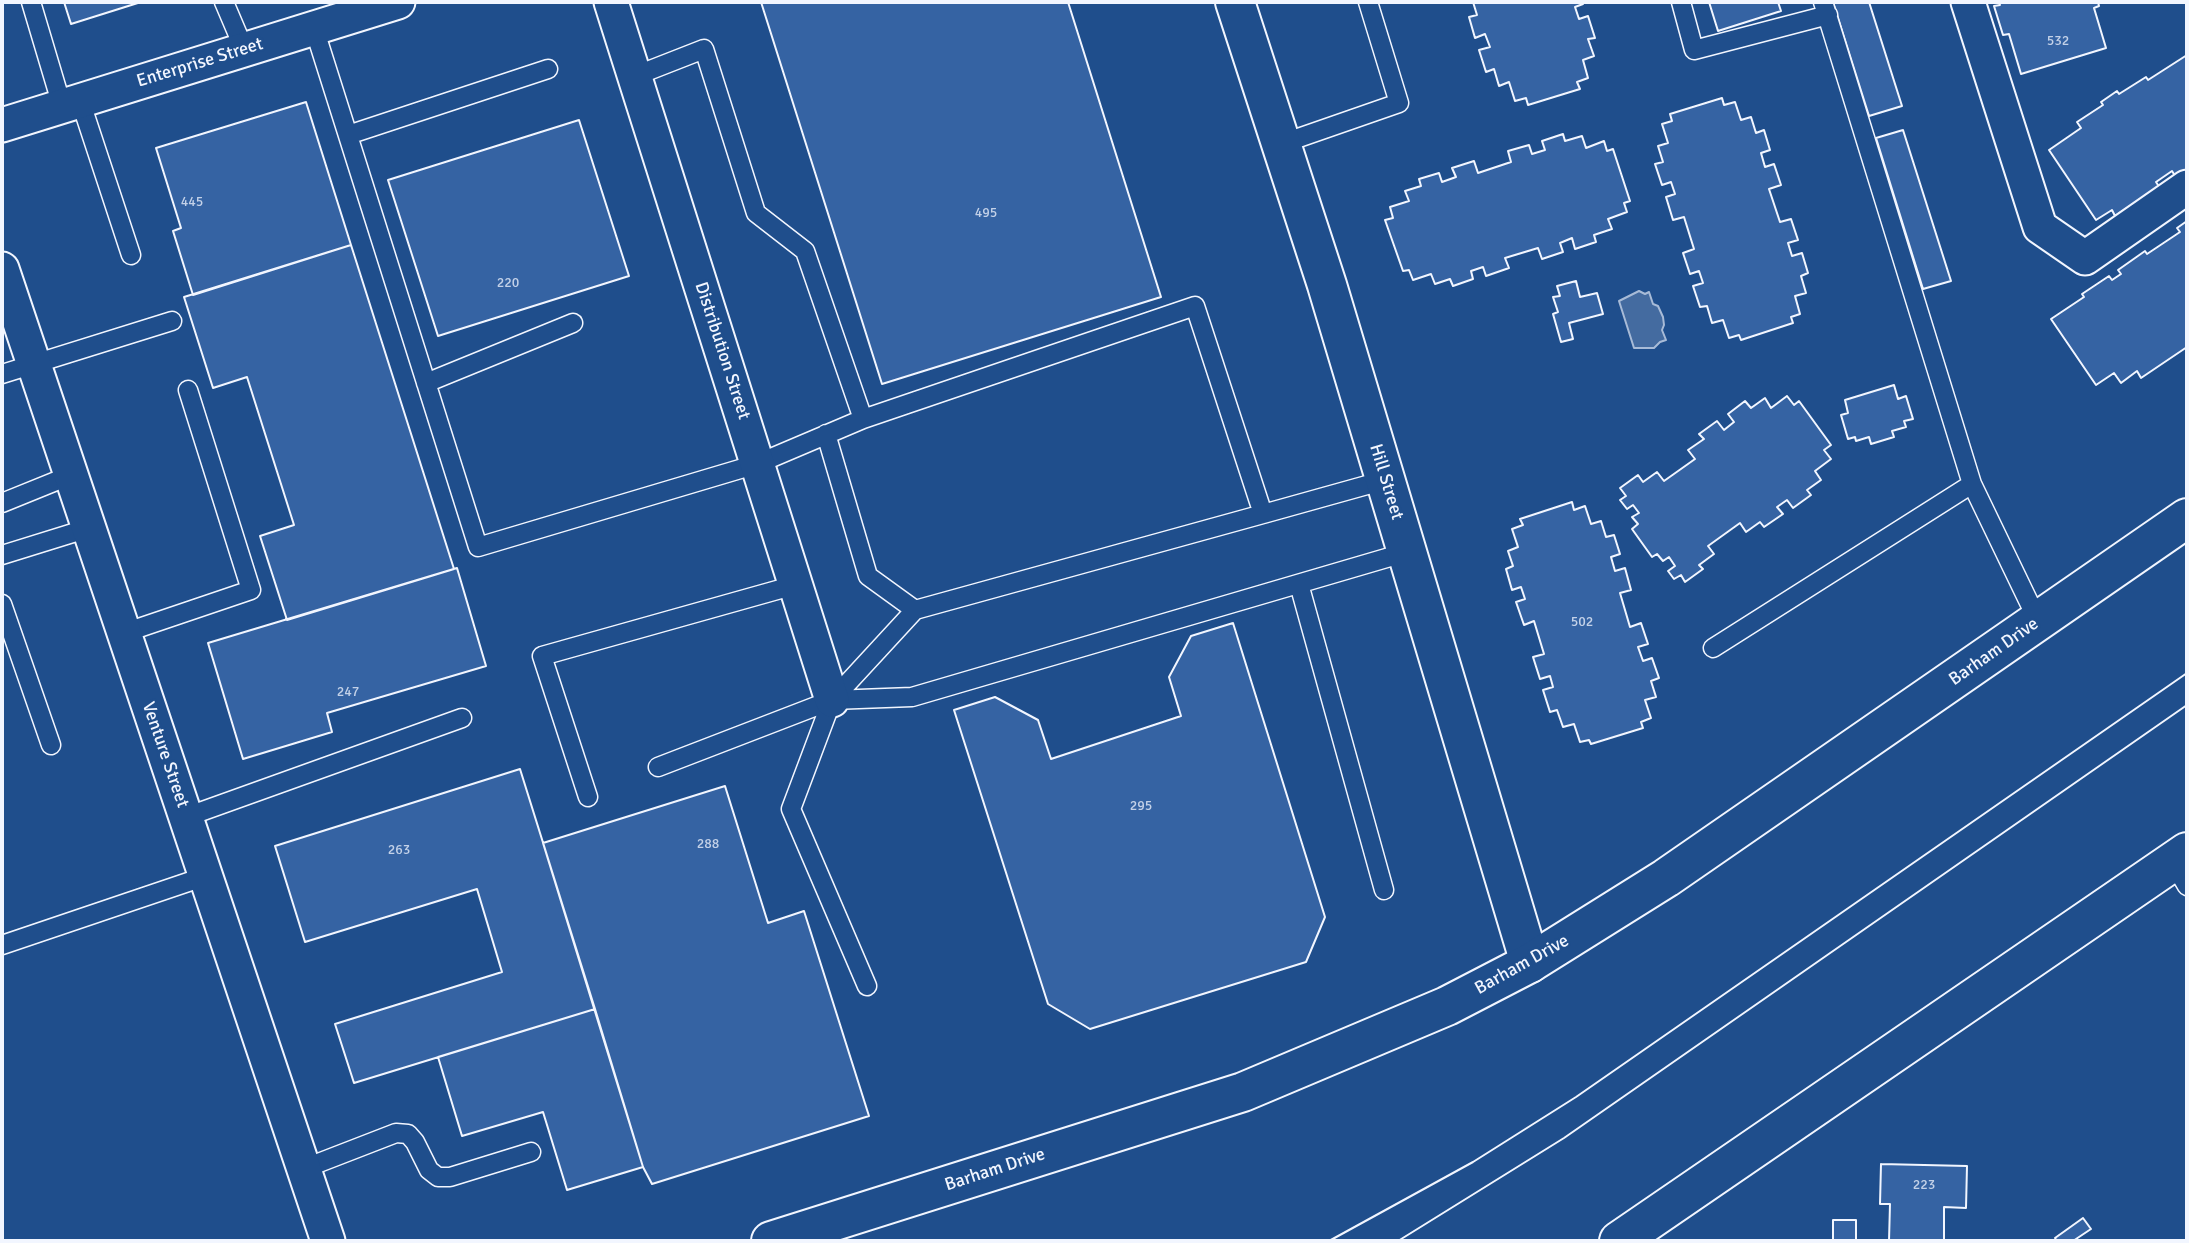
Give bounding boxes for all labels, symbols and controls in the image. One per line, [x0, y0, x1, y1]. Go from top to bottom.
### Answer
house number: 532 [2047, 33, 2069, 49]
street label: Enterprise Street [134, 34, 266, 92]
house number: 445 [181, 194, 203, 210]
house number: 495 [975, 205, 997, 221]
house number: 220 [497, 275, 519, 291]
street label: Distribution Street [690, 280, 754, 422]
street label: Hill Street [1364, 441, 1408, 523]
street label: Barham Drive [1945, 613, 2043, 691]
house number: 502 [1571, 614, 1593, 630]
house number: 247 [337, 684, 359, 700]
street label: Venture Street [137, 699, 193, 811]
house number: 295 [1130, 798, 1152, 814]
house number: 288 [697, 836, 719, 852]
house number: 263 [388, 842, 410, 858]
street label: Barham Drive [1471, 930, 1573, 1000]
street label: Barham Drive [942, 1144, 1048, 1196]
house number: 223 [1913, 1177, 1935, 1193]

